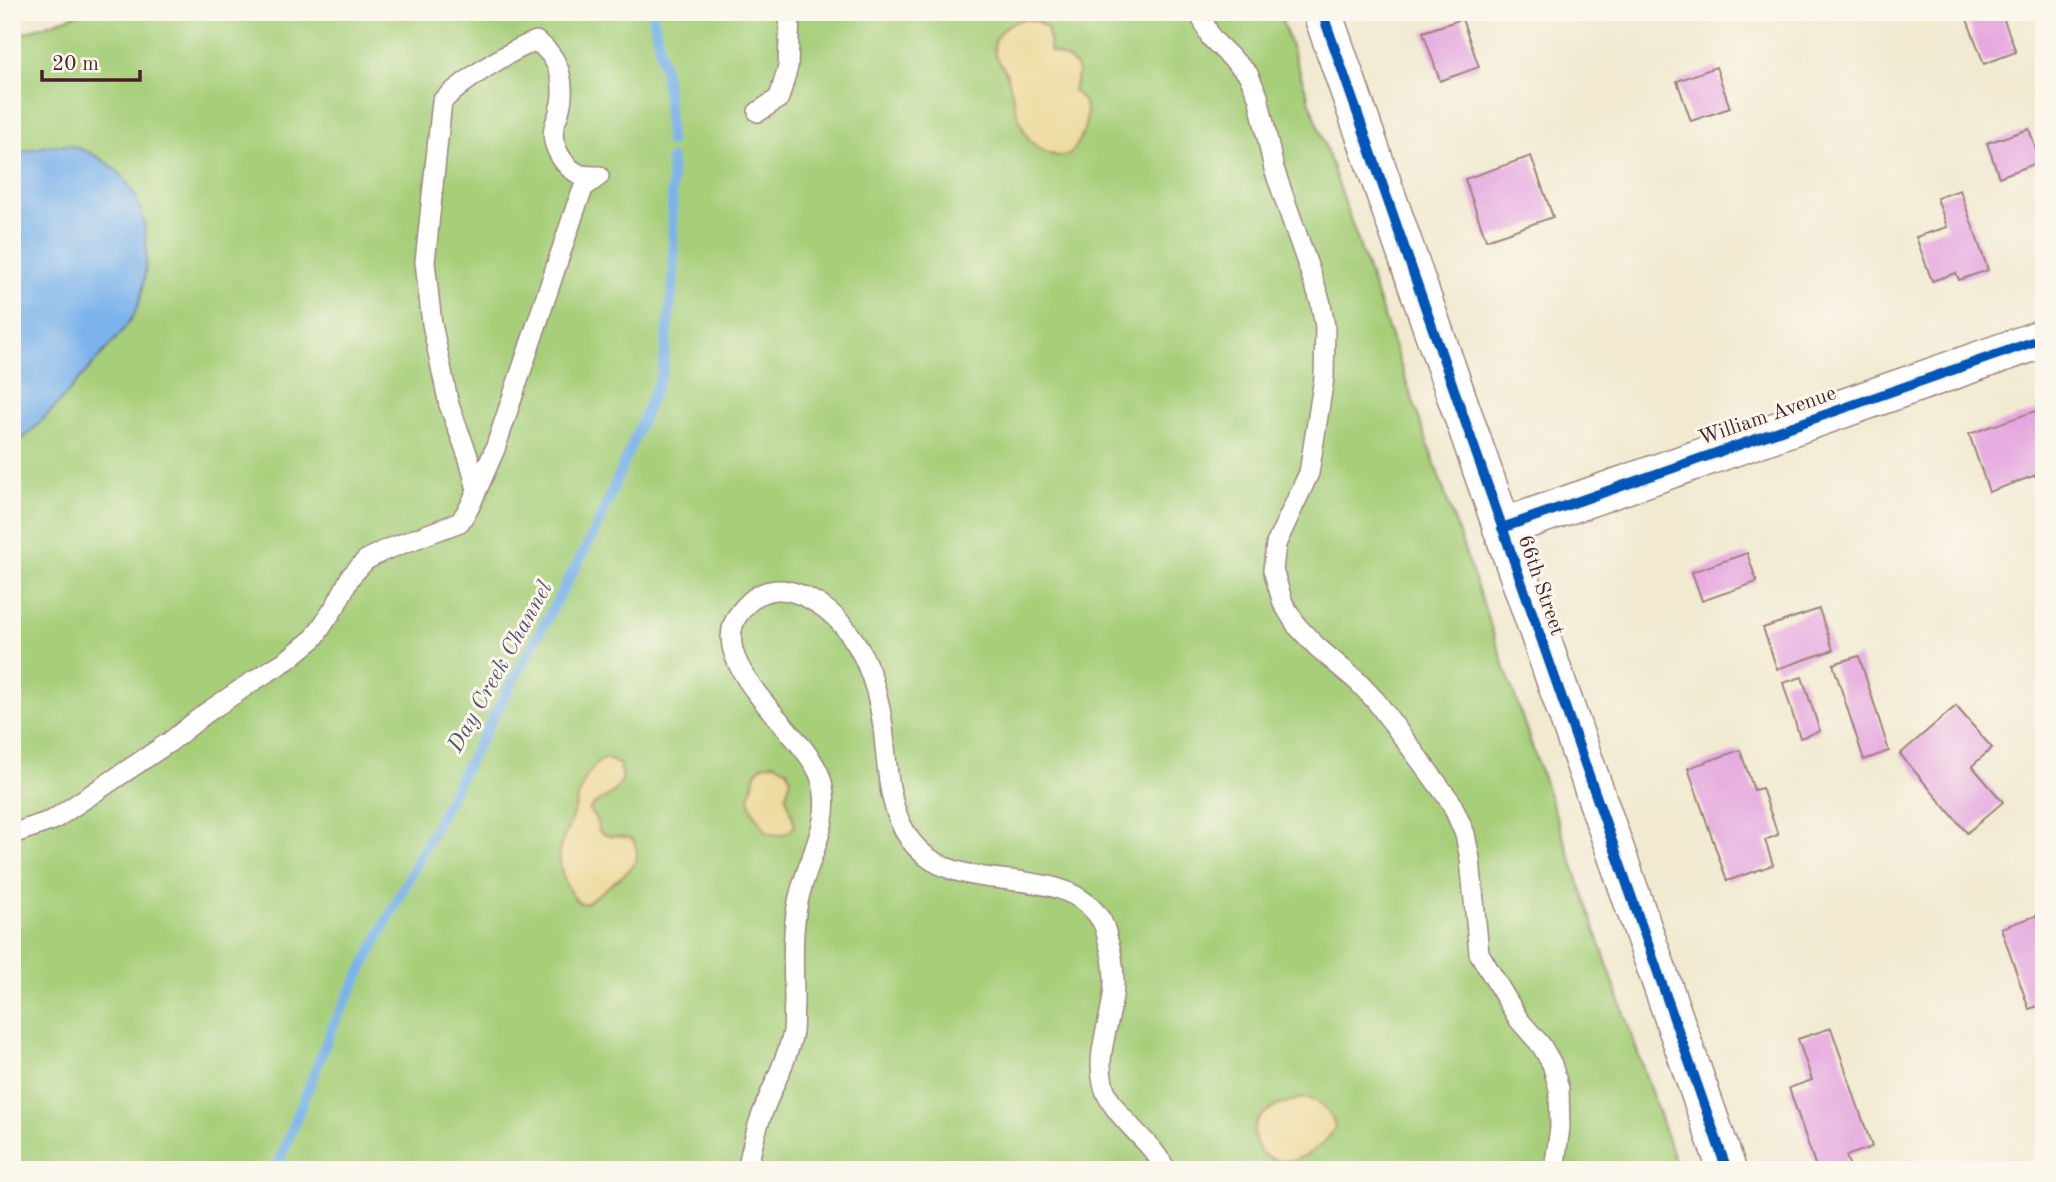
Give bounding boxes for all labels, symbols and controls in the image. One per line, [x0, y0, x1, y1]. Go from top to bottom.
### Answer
scale bar [42, 38, 140, 82]
text: 20 m [52, 54, 99, 75]
street label: William Avenue [1696, 383, 1839, 450]
street label: 66th Street [1514, 533, 1568, 638]
water label: Day Creek Channel [443, 577, 558, 757]

